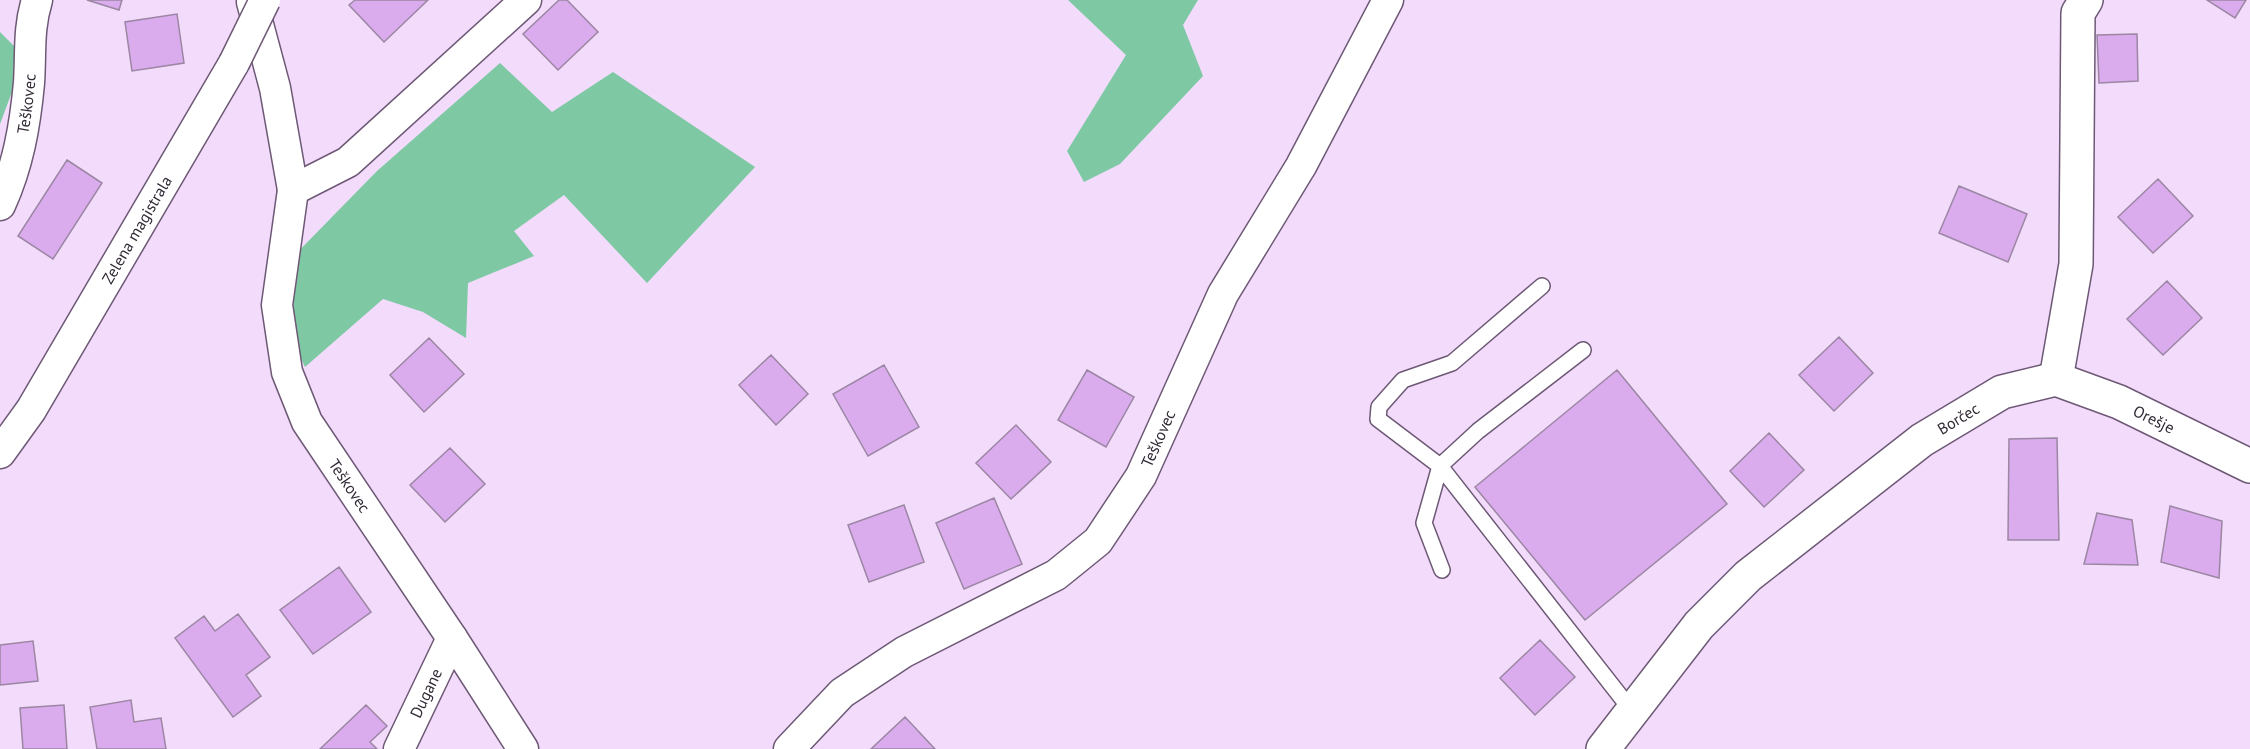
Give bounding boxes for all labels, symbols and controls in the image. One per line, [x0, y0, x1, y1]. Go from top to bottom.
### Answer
street label: Teškovec [12, 73, 40, 136]
street label: Zelena magistrala [97, 172, 176, 287]
street label: Borčec [1933, 398, 1983, 439]
street label: Orešje [2130, 401, 2178, 438]
street label: Teškovec [1136, 407, 1179, 470]
street label: Teškovec [325, 455, 375, 516]
street label: Dugane [405, 665, 446, 721]

